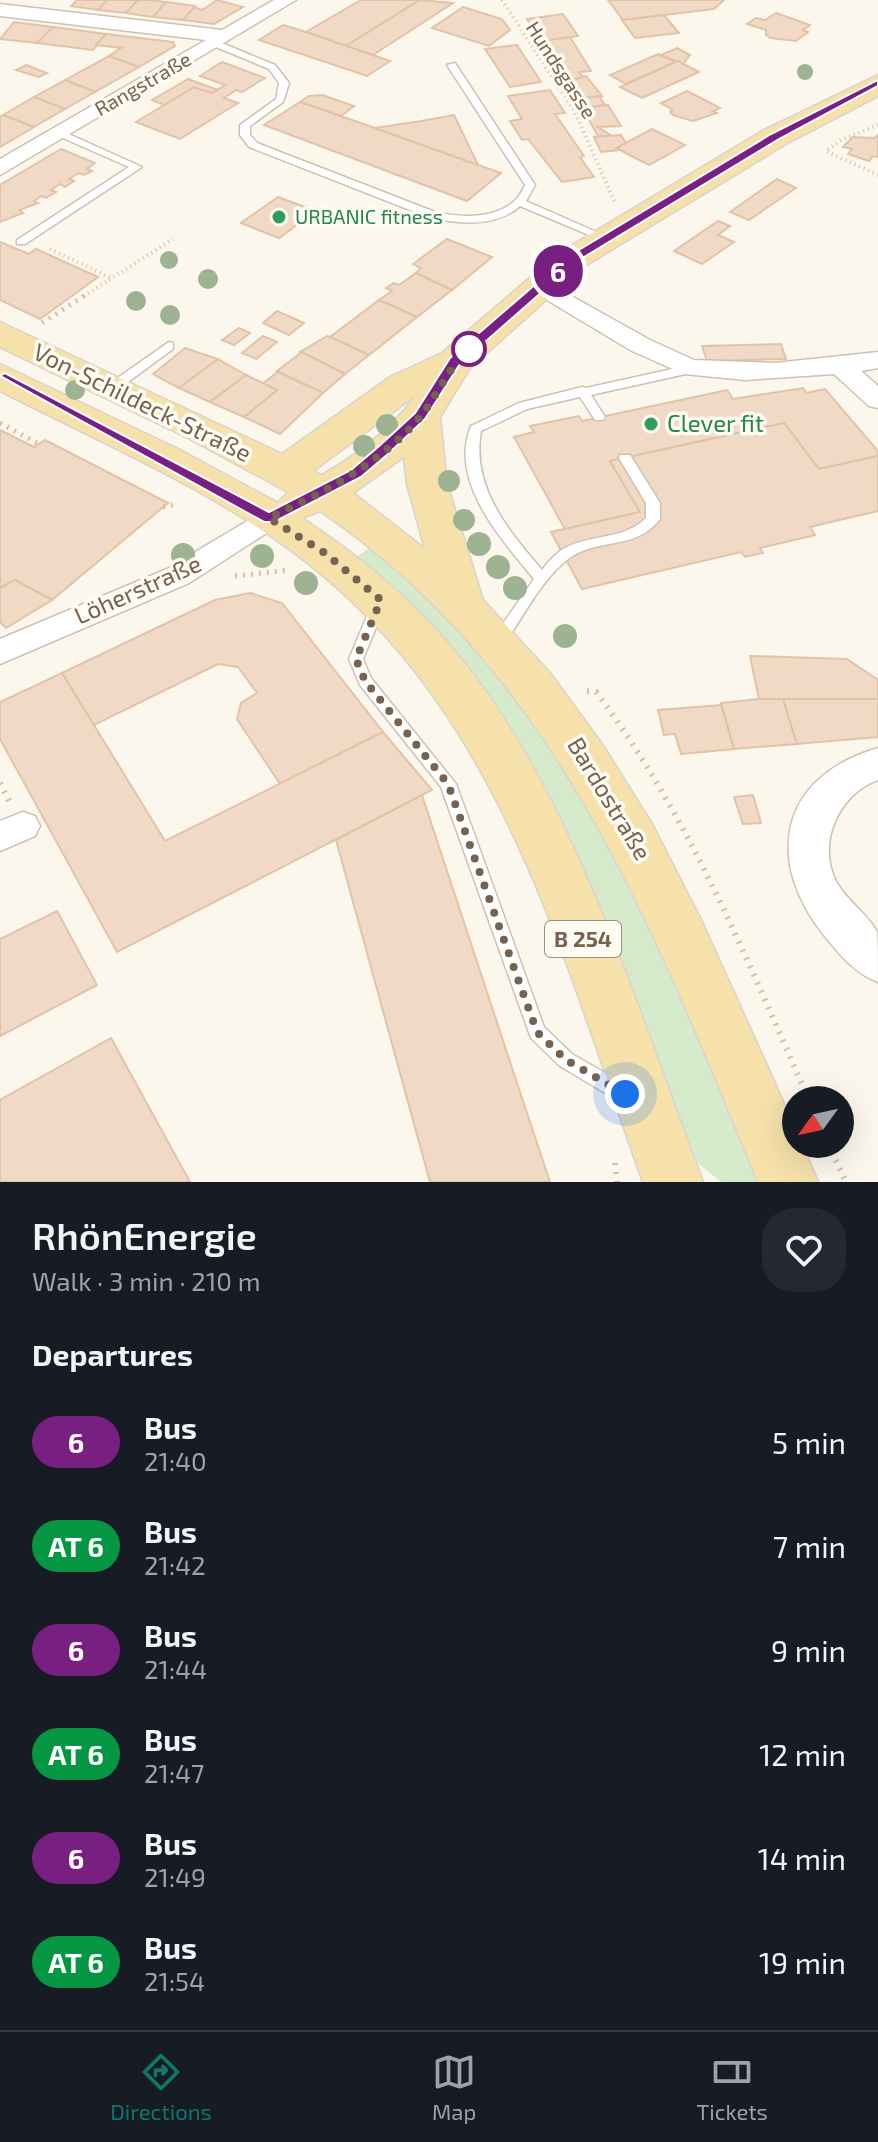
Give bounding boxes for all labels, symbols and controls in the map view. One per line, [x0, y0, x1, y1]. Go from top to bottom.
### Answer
street label: Hundsgasse [522, 16, 602, 123]
street label: Rangstraße [90, 46, 195, 120]
place label: URBANIC fitness [295, 204, 443, 228]
marker: URBANIC fitness [270, 208, 288, 226]
line badge: 6 [532, 245, 584, 297]
text: 6 [550, 254, 566, 288]
unlabelled marker [452, 332, 486, 366]
street label: Von-Schildeck-Straße [29, 336, 256, 467]
place label: Clever fit [667, 408, 764, 437]
marker: Clever fit [642, 415, 660, 433]
street label: Löherstraße [70, 548, 205, 629]
street label: Bardostraße [562, 732, 658, 865]
road number: B 254 [545, 921, 621, 957]
your location [605, 1074, 645, 1114]
north arrow [782, 1086, 854, 1158]
map controls [782, 1086, 854, 1158]
button: heart [762, 1208, 846, 1292]
text: RhönEnergie [32, 1212, 257, 1258]
text: Walk · 3 min · 210 m [32, 1265, 261, 1296]
text: Departures [32, 1336, 193, 1372]
text: Bus [144, 1409, 197, 1445]
text: 5 min [772, 1424, 846, 1460]
text: 6 [68, 1425, 84, 1459]
text: 21:40 [144, 1445, 207, 1476]
text: Bus [144, 1513, 197, 1549]
text: 7 min [773, 1528, 846, 1564]
text: AT 6 [48, 1529, 104, 1563]
text: 21:42 [144, 1549, 206, 1580]
text: Bus [144, 1617, 197, 1653]
text: 9 min [771, 1632, 846, 1668]
text: 6 [68, 1633, 84, 1667]
text: 21:44 [144, 1653, 207, 1684]
text: Bus [144, 1721, 197, 1757]
text: 12 min [759, 1736, 846, 1772]
text: AT 6 [48, 1737, 104, 1771]
text: 21:47 [144, 1757, 204, 1788]
text: Bus [144, 1825, 197, 1861]
text: 14 min [758, 1840, 846, 1876]
text: 6 [68, 1841, 84, 1875]
text: 21:49 [144, 1861, 206, 1892]
text: Bus [144, 1929, 197, 1965]
text: 19 min [759, 1944, 846, 1980]
text: AT 6 [48, 1945, 104, 1979]
text: 21:54 [144, 1965, 205, 1996]
tab: Directions [110, 2050, 212, 2124]
tab: Map [432, 2050, 476, 2124]
tab: Tickets [697, 2050, 768, 2124]

